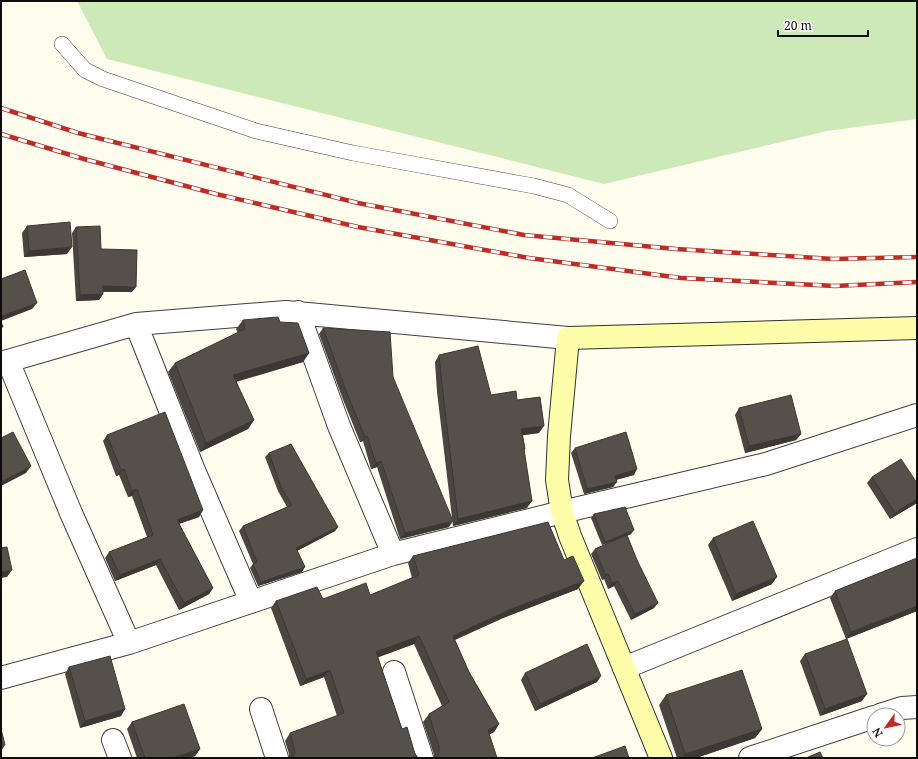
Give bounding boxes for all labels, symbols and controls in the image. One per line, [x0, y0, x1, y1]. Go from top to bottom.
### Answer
scale bar [778, 12, 868, 38]
text: 20 m [784, 17, 812, 34]
north arrow [866, 707, 906, 747]
text: N [868, 725, 886, 740]

